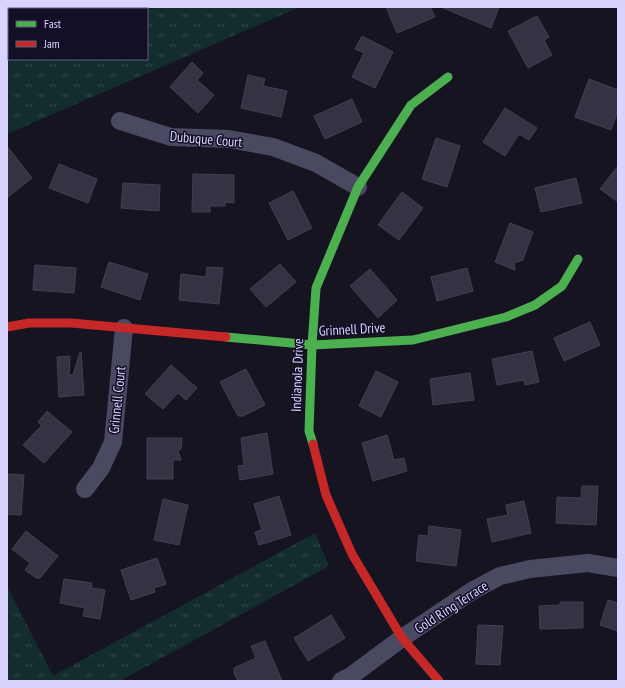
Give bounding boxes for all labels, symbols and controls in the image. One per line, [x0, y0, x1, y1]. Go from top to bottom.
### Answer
legend [8, 8, 148, 60]
text: Fast [44, 16, 62, 31]
text: Jam [43, 36, 60, 51]
street label: Dubuque Court [169, 127, 243, 151]
street label: Grinnell Drive [318, 318, 386, 340]
street label: Indianola Drive [287, 338, 307, 412]
street label: Grinnell Court [105, 365, 129, 435]
street label: Gold Ring Terrace [411, 576, 491, 637]

